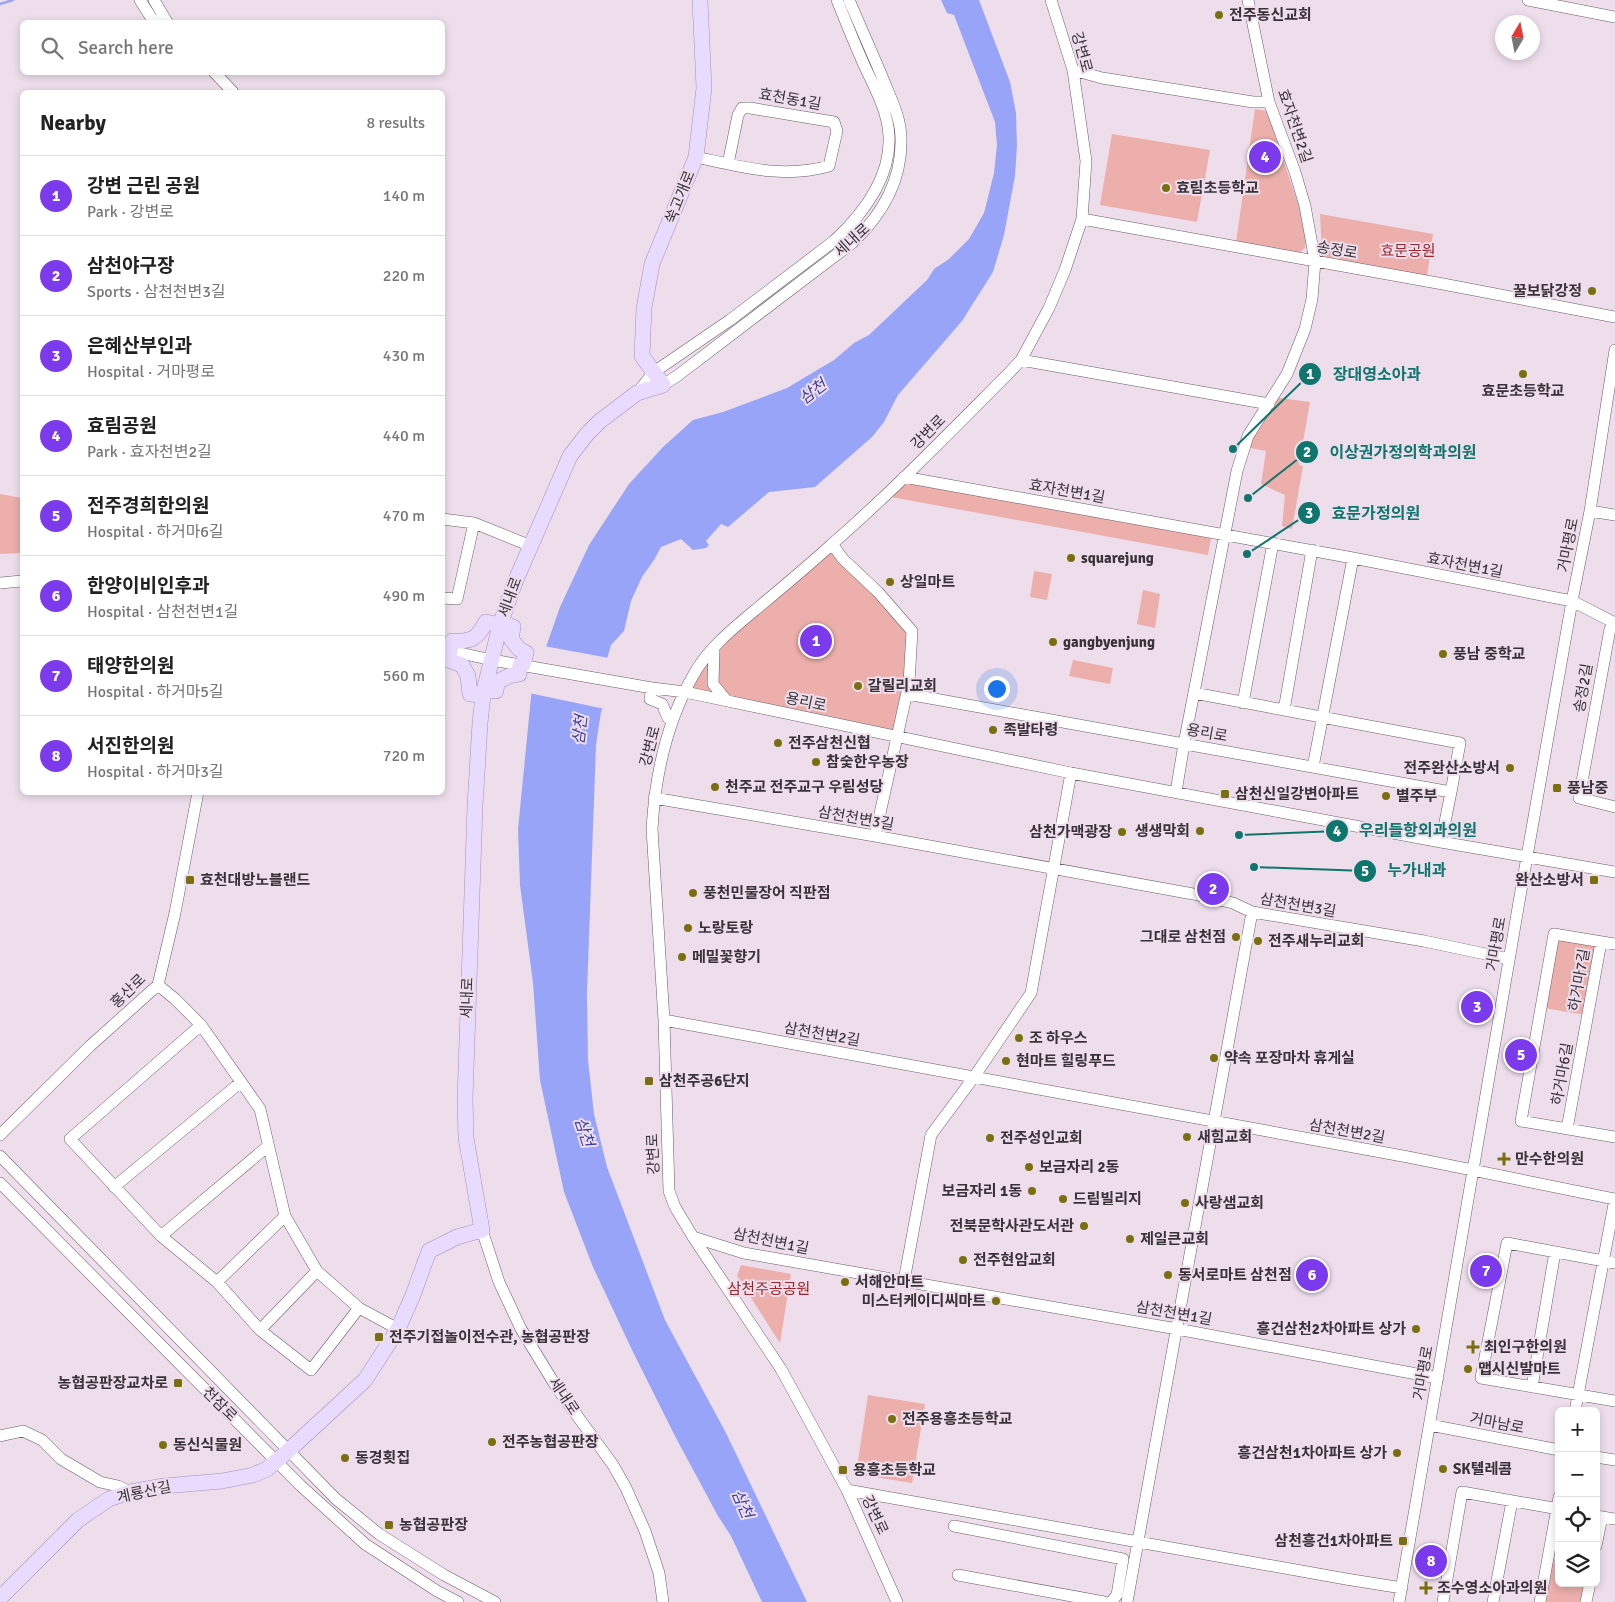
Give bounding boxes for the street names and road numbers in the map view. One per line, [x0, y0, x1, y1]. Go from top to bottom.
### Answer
street label: 강변로 [1068, 30, 1096, 74]
street label: 효천동1길 [757, 85, 823, 113]
street label: 효자천변2길 [1274, 87, 1316, 165]
street label: 쑥고개로 [661, 168, 699, 226]
street label: 세내로 [831, 219, 873, 261]
street label: 송정로 [1315, 238, 1359, 262]
street label: 강변로 [907, 411, 949, 453]
street label: 효자천변1길 [1027, 475, 1107, 507]
street label: 거마평로 [1554, 516, 1582, 574]
street label: 효자천변1길 [1425, 549, 1505, 581]
street label: 세내로 [494, 574, 526, 620]
street label: 송정2길 [1570, 662, 1596, 714]
street label: 용리로 [784, 689, 828, 715]
street label: 용리로 [1185, 721, 1229, 745]
street label: 강변로 [636, 724, 664, 768]
street label: 삼천천변3길 [816, 802, 896, 834]
street label: 삼천천변3길 [1258, 889, 1338, 921]
street label: 거마평로 [1482, 915, 1510, 973]
street label: 하거마7길 [1565, 947, 1593, 1013]
street label: 홍산로 [107, 970, 149, 1012]
street label: 세내로 [457, 977, 477, 1019]
street label: 삼천천변2길 [782, 1018, 862, 1050]
street label: 하거마6길 [1548, 1041, 1576, 1107]
street label: 삼천천변2길 [1307, 1115, 1387, 1147]
street label: 강변로 [643, 1133, 663, 1175]
street label: 삼천천변1길 [731, 1224, 811, 1258]
street label: 삼천천변1길 [1134, 1297, 1214, 1329]
street label: 거마평로 [1409, 1344, 1437, 1402]
street label: 세내로 [545, 1374, 583, 1418]
street label: 천잠로 [199, 1383, 241, 1425]
street label: 거마남로 [1468, 1409, 1526, 1437]
street label: 계룡산길 [115, 1477, 173, 1507]
street label: 강변로 [858, 1492, 892, 1538]

